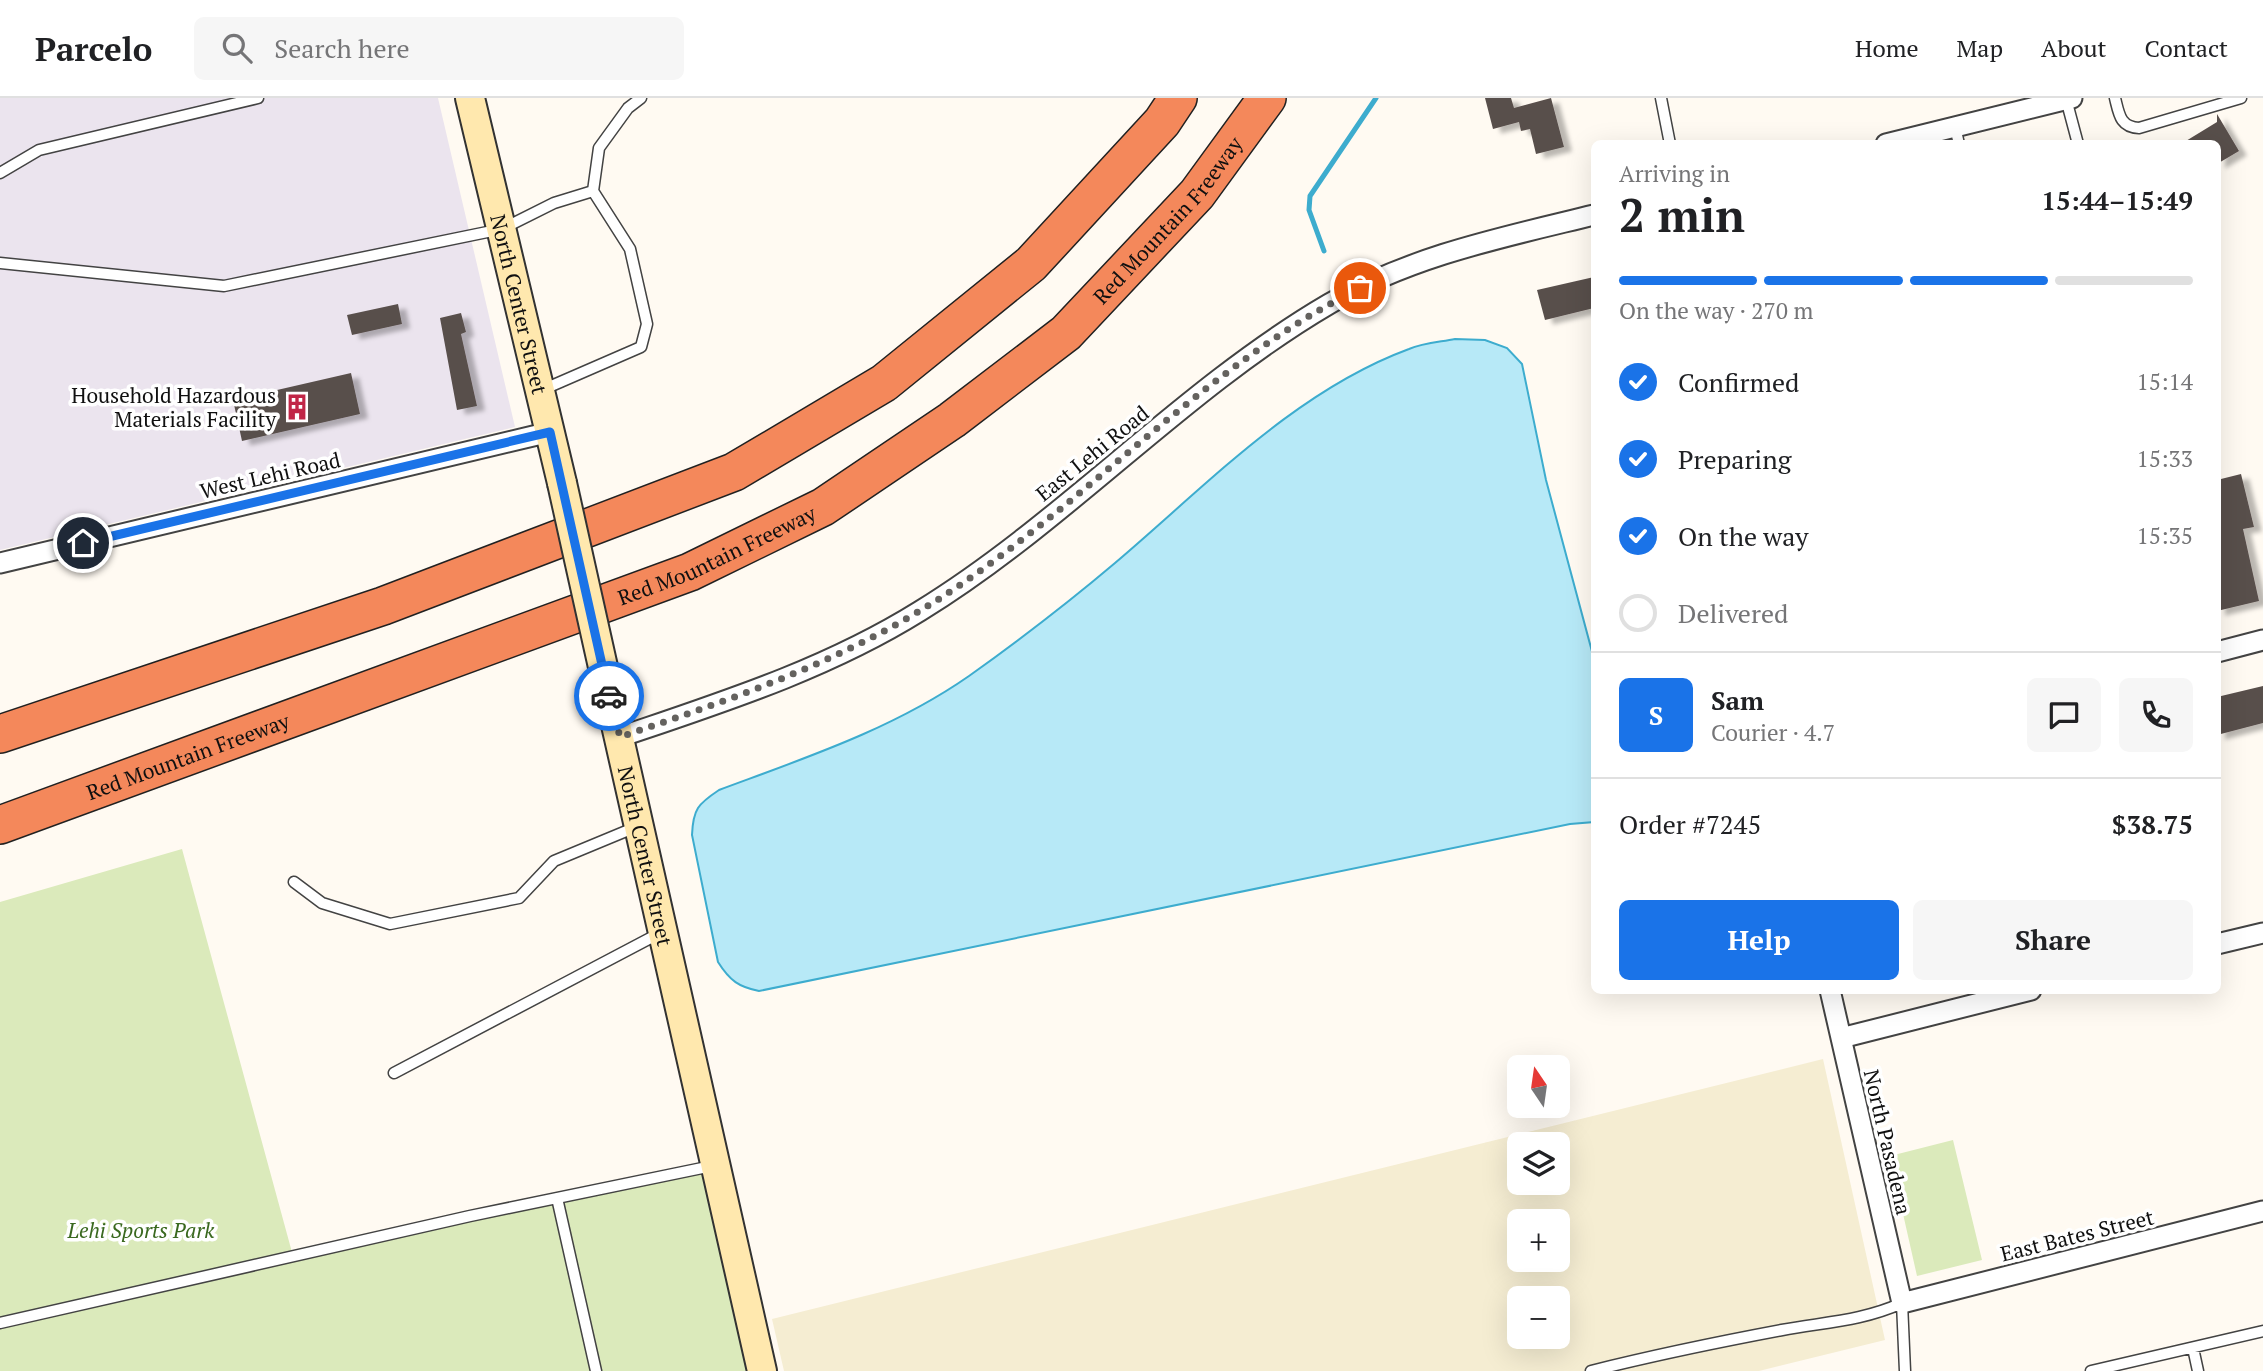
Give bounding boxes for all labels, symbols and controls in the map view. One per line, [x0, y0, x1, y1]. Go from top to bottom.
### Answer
search box [194, 17, 684, 80]
text: Parcelo [35, 27, 152, 70]
icon: search [218, 29, 256, 67]
text: Search here [274, 31, 410, 65]
text: Home [1855, 32, 1919, 64]
text: Map [1957, 32, 2003, 64]
text: About [2041, 32, 2107, 64]
text: Contact [2145, 32, 2228, 64]
street label: Red Mountain Freeway [1087, 130, 1249, 310]
text: Arriving in [1619, 158, 1730, 189]
text: 15:44–15:49 [2041, 183, 2193, 217]
text: 2 min [1619, 184, 1745, 245]
street label: North Center Street [484, 211, 554, 397]
pin [1330, 258, 1390, 318]
icon: bag [1341, 269, 1379, 307]
text: On the way · 270 m [1619, 295, 1813, 326]
icon: check [1619, 363, 1657, 401]
text: Confirmed [1678, 365, 1799, 399]
text: 15:14 [2136, 366, 2193, 397]
place label: Household Hazardous Materials Facility [71, 381, 276, 433]
building icon: Household Hazardous Materials Facility [282, 392, 312, 422]
street label: East Lehi Road [1030, 399, 1155, 507]
icon: check [1619, 440, 1657, 478]
text: Preparing [1678, 442, 1791, 476]
text: 15:33 [2136, 443, 2193, 474]
street label: West Lehi Road [197, 445, 343, 505]
street label: Red Mountain Freeway [614, 499, 821, 611]
pin [53, 513, 113, 573]
icon: check [1619, 517, 1657, 555]
text: On the way [1678, 519, 1809, 553]
text: 15:35 [2136, 520, 2193, 551]
icon: home [64, 524, 102, 562]
text: Delivered [1678, 596, 1788, 630]
courier [574, 661, 644, 731]
icon: car [590, 677, 628, 715]
button: chat [2027, 678, 2101, 752]
button: phone [2119, 678, 2193, 752]
text: Sam [1711, 683, 1764, 717]
text: S [1649, 698, 1663, 732]
street label: Red Mountain Freeway [82, 706, 294, 806]
text: Courier · 4.7 [1711, 717, 1835, 748]
street label: North Center Street [612, 763, 680, 949]
text: Order #7245 [1619, 807, 1761, 841]
text: $38.75 [2112, 807, 2193, 841]
button: Help [1619, 900, 1899, 980]
button: Share [1913, 900, 2193, 980]
north arrow [1507, 1055, 1570, 1118]
map controls [1507, 1055, 1570, 1349]
street label: North Pasadena [1858, 1067, 1918, 1218]
button: layers [1507, 1132, 1570, 1195]
street label: East Bates Street [1997, 1202, 2157, 1268]
button: + [1507, 1209, 1570, 1272]
park label: Lehi Sports Park [67, 1216, 215, 1244]
button: − [1507, 1286, 1570, 1349]

